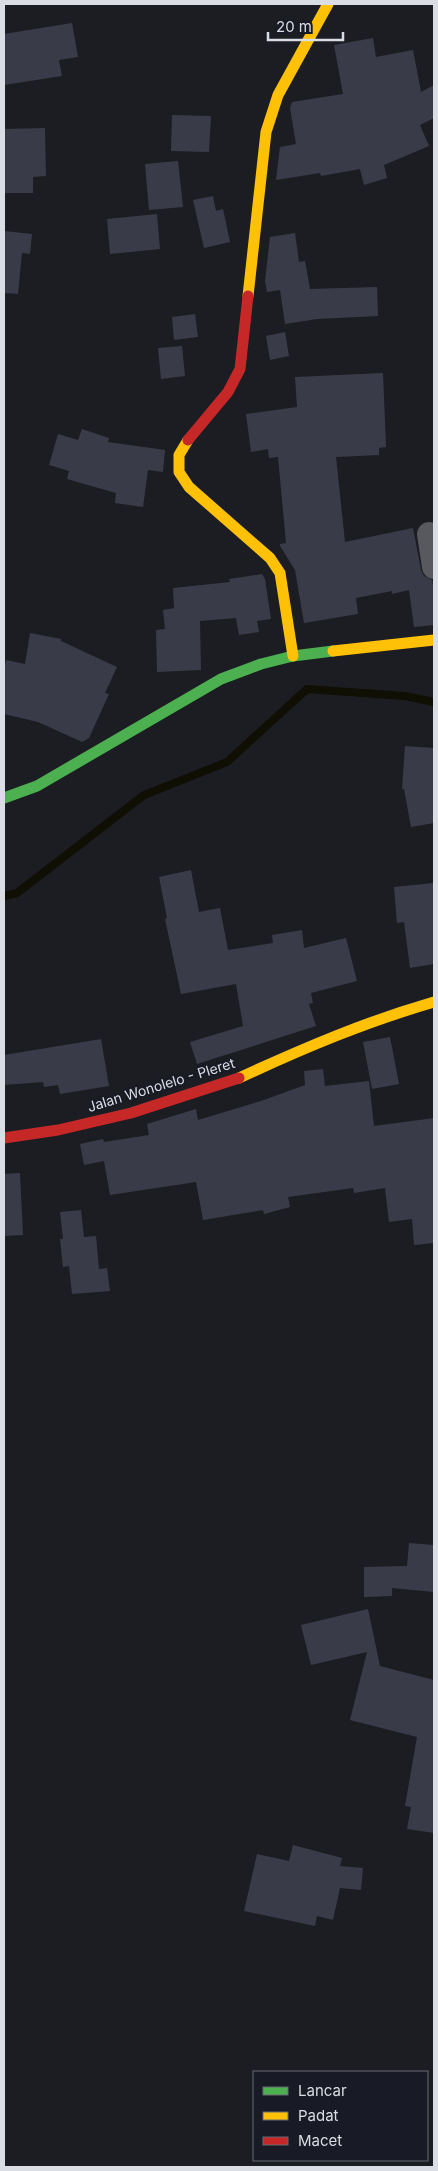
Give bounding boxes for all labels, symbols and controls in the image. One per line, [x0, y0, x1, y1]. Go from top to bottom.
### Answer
scale bar [268, 10, 343, 42]
text: 20 m [276, 17, 312, 36]
street label: Jalan Wonolelo - Pleret [85, 1054, 237, 1115]
legend [253, 2071, 428, 2161]
text: Lancar [298, 2081, 347, 2100]
text: Padat [298, 2106, 339, 2125]
text: Macet [298, 2131, 342, 2150]

